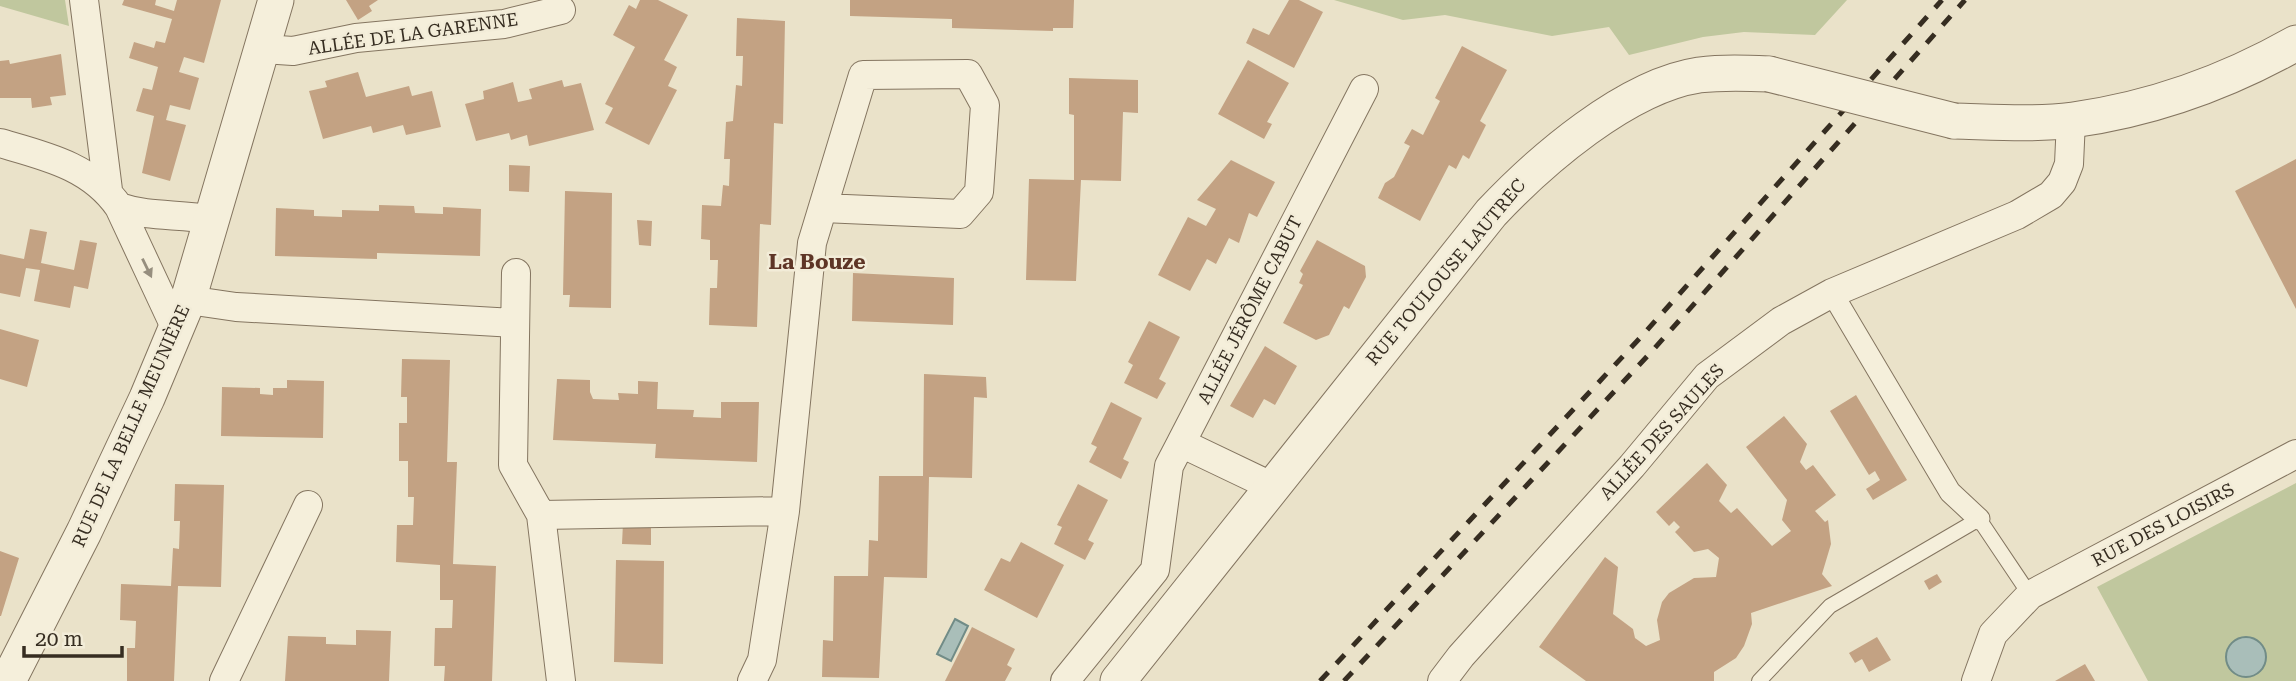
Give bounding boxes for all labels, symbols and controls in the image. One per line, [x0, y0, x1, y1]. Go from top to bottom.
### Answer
street label: ALLÉE DE LA GARENNE [307, 8, 519, 59]
street label: RUE TOULOUSE LAUTREC [1362, 174, 1530, 369]
street label: ALLÉE JÉRÔME CABUT [1193, 212, 1306, 407]
district label: La Bouze [768, 250, 866, 274]
one-way arrow [142, 258, 153, 278]
street label: RUE DE LA BELLE MEUNIÈRE [67, 301, 194, 550]
street label: ALLÉE DES SAULES [1595, 360, 1728, 504]
street label: RUE DES LOISIRS [2088, 478, 2237, 571]
scale bar [24, 614, 122, 658]
text: 20 m [35, 627, 83, 651]

